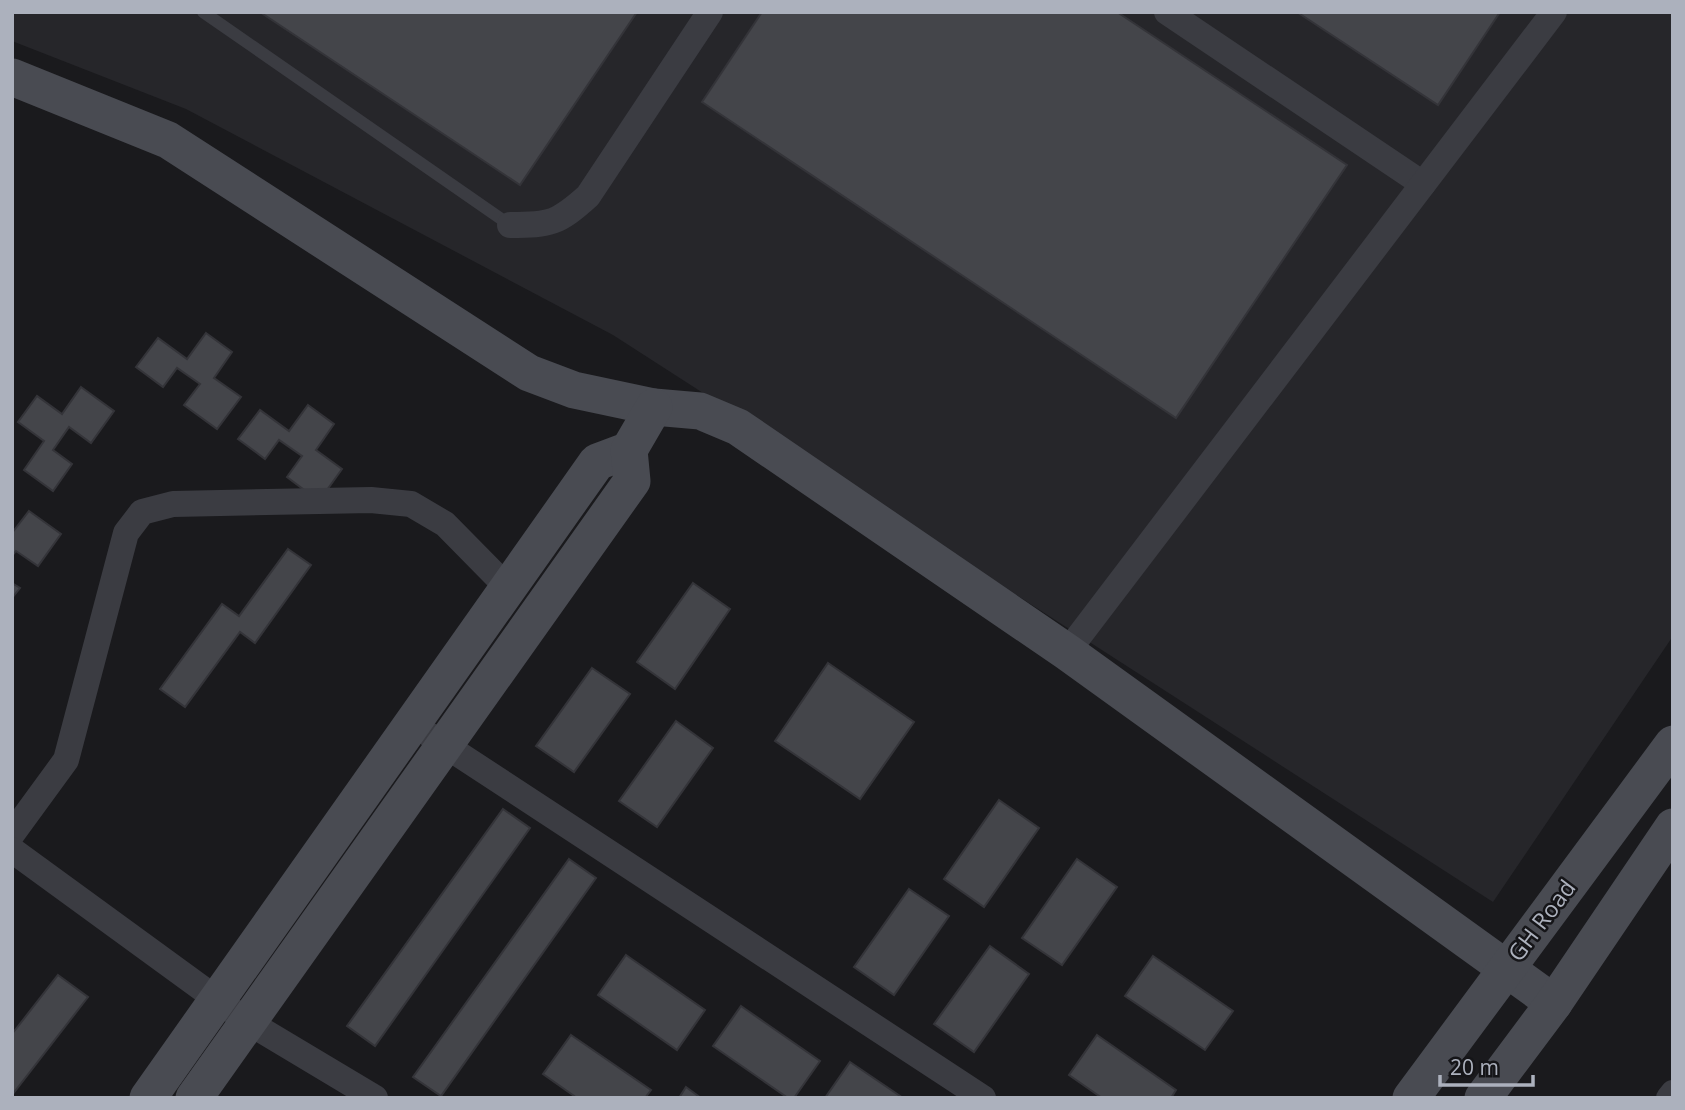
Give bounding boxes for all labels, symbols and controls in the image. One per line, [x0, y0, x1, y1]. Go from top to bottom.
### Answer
street label: GH Road [1500, 873, 1582, 967]
scale bar [1440, 1044, 1533, 1088]
text: 20 m [1450, 1053, 1499, 1081]

